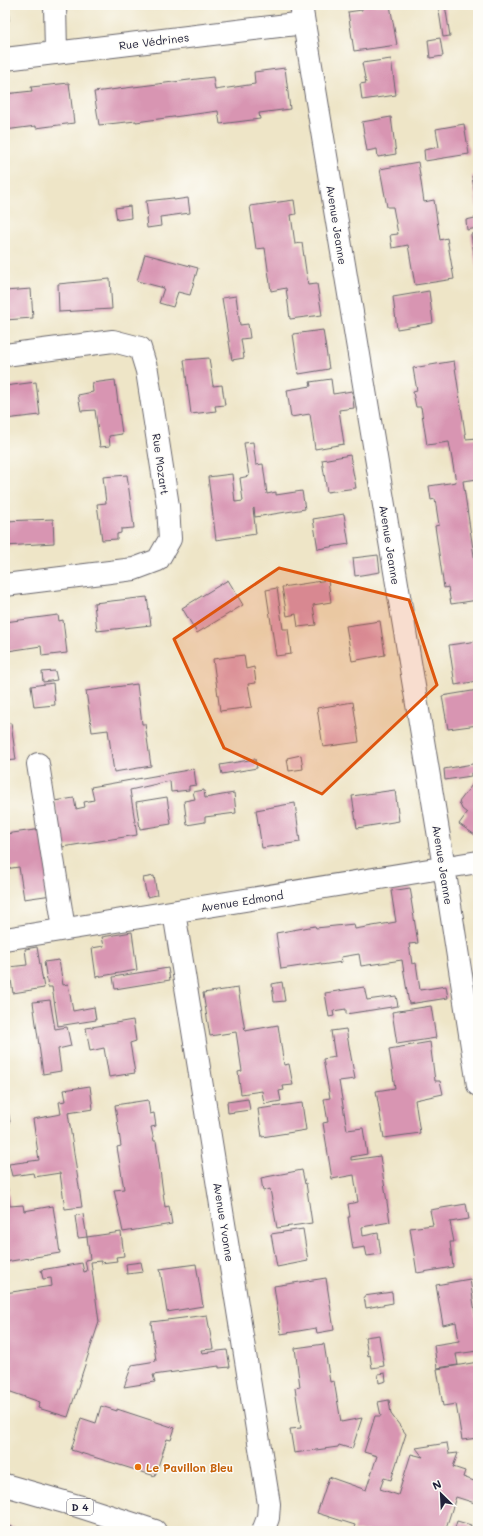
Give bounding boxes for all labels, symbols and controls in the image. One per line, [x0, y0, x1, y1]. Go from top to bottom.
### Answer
street label: Rue Védrines [118, 29, 190, 53]
street label: Avenue Jeanne [323, 184, 351, 266]
street label: Rue Mozart [149, 432, 173, 496]
street label: Avenue Jeanne [376, 504, 404, 586]
street label: Avenue Jeanne [429, 824, 457, 906]
street label: Avenue Edmond [200, 887, 284, 915]
street label: Avenue Yvonne [210, 1181, 238, 1263]
place label: Le Pavillon Bleu [146, 1460, 233, 1475]
marker: Le Pavillon Bleu [133, 1462, 143, 1472]
north arrow [421, 1474, 461, 1514]
text: N [430, 1476, 444, 1493]
road number: D 4 [67, 1499, 93, 1515]

